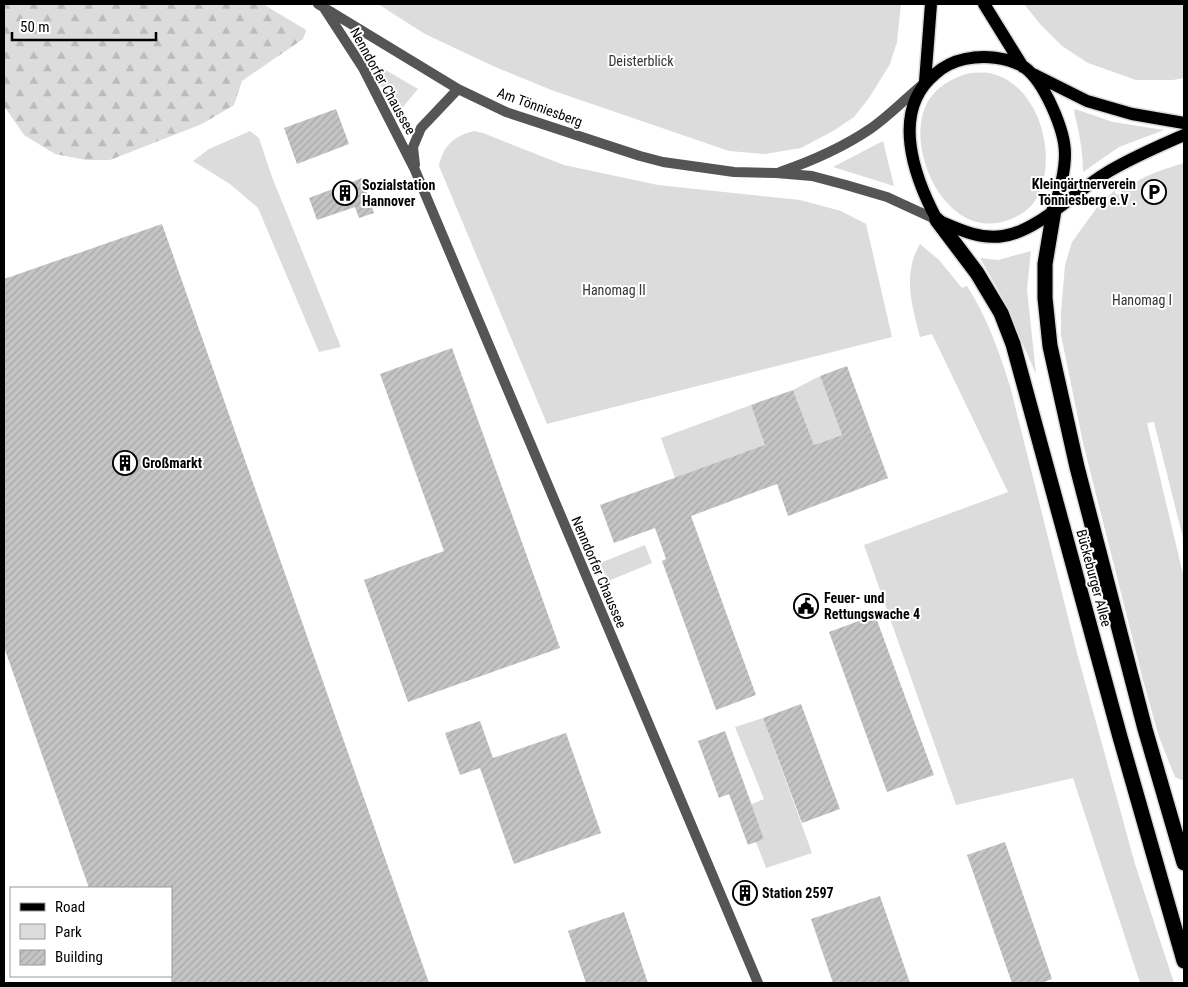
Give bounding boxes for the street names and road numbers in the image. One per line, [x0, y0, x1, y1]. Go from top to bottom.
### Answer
street label: Nenndorfer Chaussee [347, 25, 419, 138]
street label: Am Tönniesberg [495, 84, 585, 130]
street label: Nenndorfer Chaussee [568, 514, 630, 631]
street label: Bückeburger Allee [1073, 528, 1115, 629]

